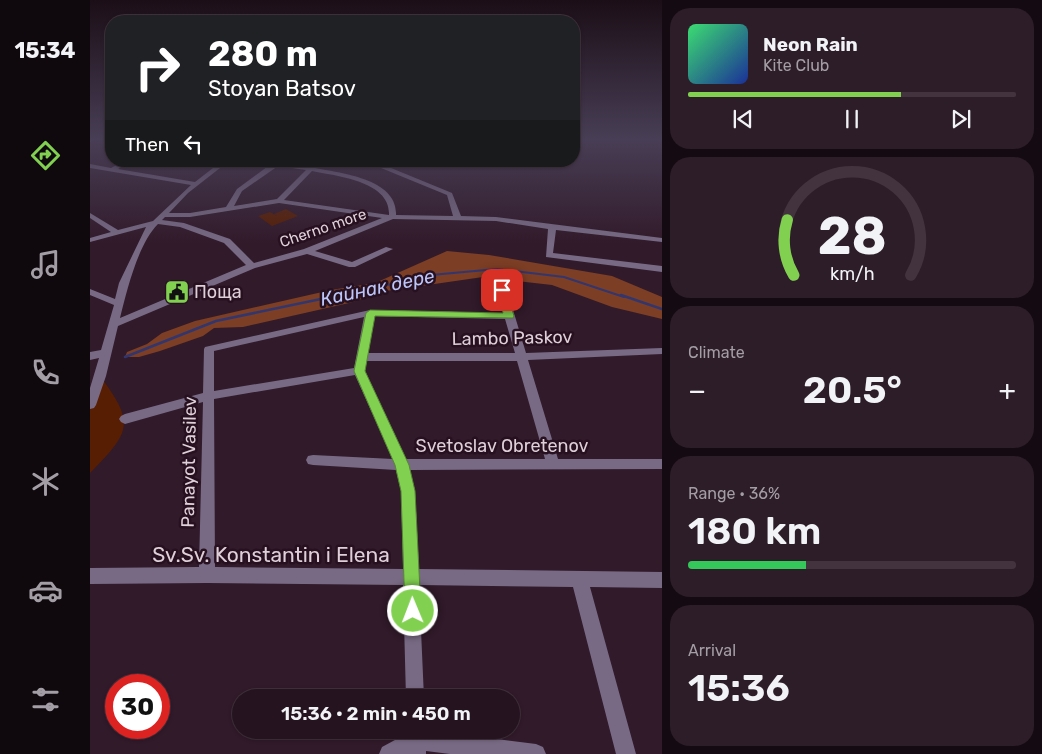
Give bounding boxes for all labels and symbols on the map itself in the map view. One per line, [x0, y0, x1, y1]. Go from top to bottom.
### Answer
street label: Cherno more [277, 205, 369, 251]
water label: Кайнак дере [318, 264, 437, 311]
pin [481, 269, 523, 311]
public building icon: Поща [164, 279, 190, 305]
place label: Поща [194, 281, 242, 303]
street label: Lambo Paskov [451, 326, 573, 350]
street label: Panayot Vasilev [177, 396, 201, 528]
street label: Svetoslav Obretenov [416, 435, 588, 457]
street label: Sv.Sv. Konstantin i Elena [152, 542, 390, 567]
position arrow [386, 584, 438, 636]
speed limit sign: 30 [105, 674, 170, 739]

